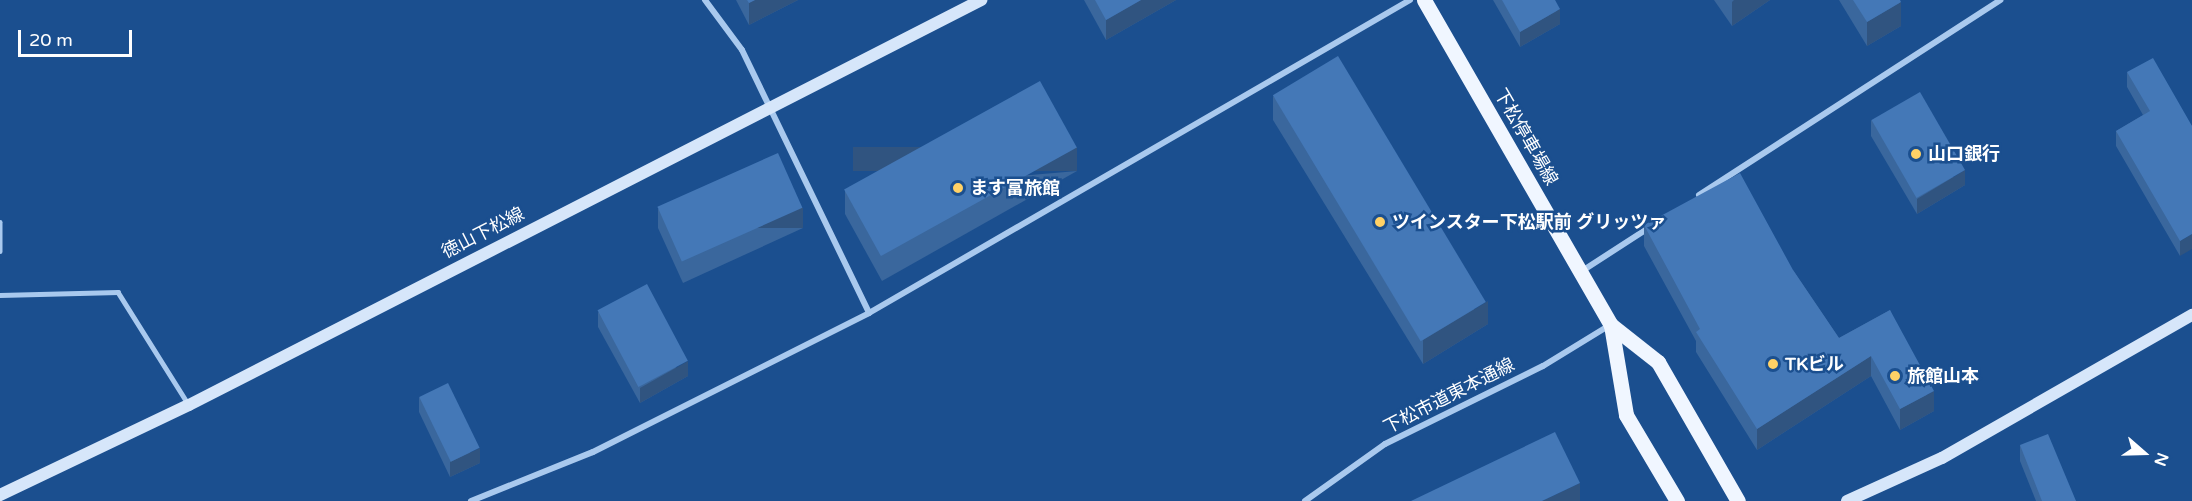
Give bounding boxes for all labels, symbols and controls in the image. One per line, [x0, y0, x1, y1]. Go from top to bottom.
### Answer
scale bar [21, 18, 135, 56]
text: 20 m [29, 29, 73, 51]
street label: 下松停車場線 [1490, 85, 1562, 189]
place label: 山口銀行 [1928, 143, 2000, 165]
marker: 山口銀行 [1909, 147, 1923, 161]
place label: ます富旅館 [970, 177, 1060, 199]
marker: ます富旅館 [951, 181, 965, 195]
street label: 徳山下松線 [438, 203, 528, 263]
place label: ツインスター下松駅前 グリッツァ [1392, 211, 1667, 233]
marker: ツインスター下松駅前 グリッツァ [1373, 215, 1387, 229]
place label: TKビル [1785, 353, 1844, 375]
street label: 下松市道東本通線 [1380, 354, 1518, 438]
marker: TKビル [1766, 357, 1780, 371]
place label: 旅館山本 [1907, 365, 1979, 387]
marker: 旅館山本 [1888, 369, 1902, 383]
north arrow [2114, 423, 2174, 483]
text: N [2149, 450, 2173, 469]

